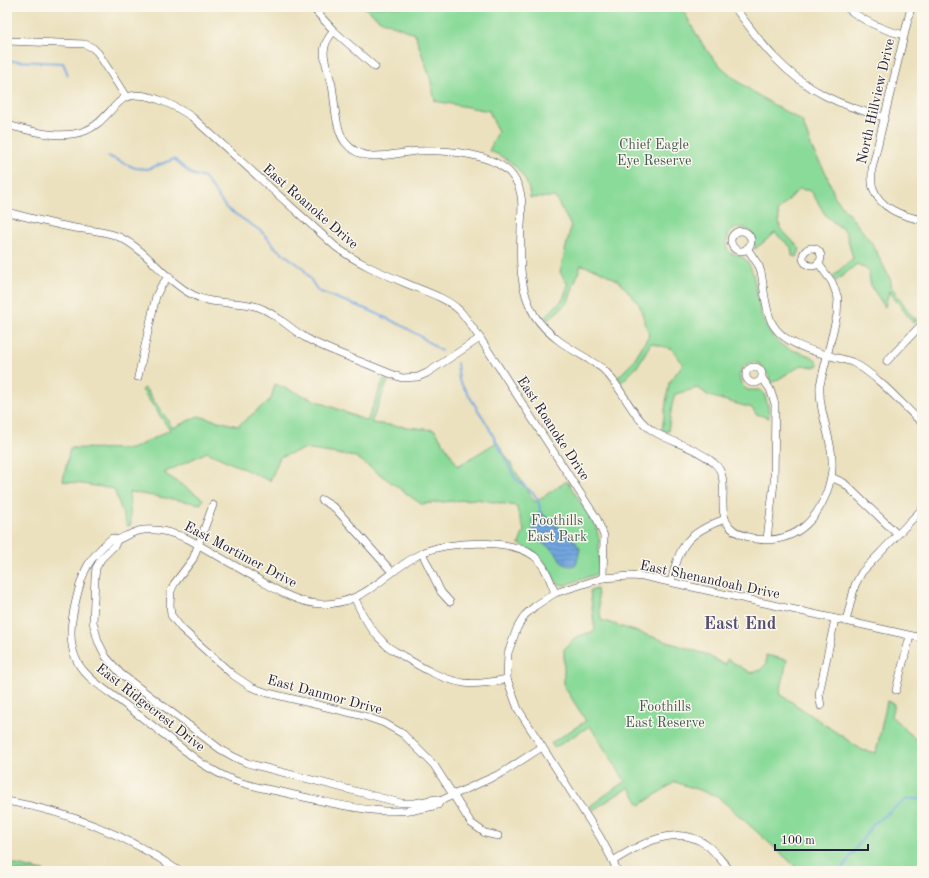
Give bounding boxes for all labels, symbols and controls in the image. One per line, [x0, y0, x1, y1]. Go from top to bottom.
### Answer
street label: North Hillview Drive [855, 37, 897, 165]
park label: Chief Eagle Eye Reserve [617, 138, 691, 168]
street label: East Roanoke Drive [260, 162, 361, 252]
street label: East Roanoke Drive [514, 374, 592, 483]
park label: Foothills East Park [527, 514, 587, 544]
street label: East Mortimer Drive [182, 519, 299, 591]
street label: East Shenandoah Drive [639, 558, 781, 602]
district label: East End [703, 615, 777, 633]
street label: East Ridgecrest Drive [94, 661, 207, 754]
street label: East Danmor Drive [266, 673, 384, 717]
park label: Foothills East Reserve [625, 700, 705, 730]
scale bar [775, 826, 868, 852]
text: 100 m [781, 835, 815, 847]

